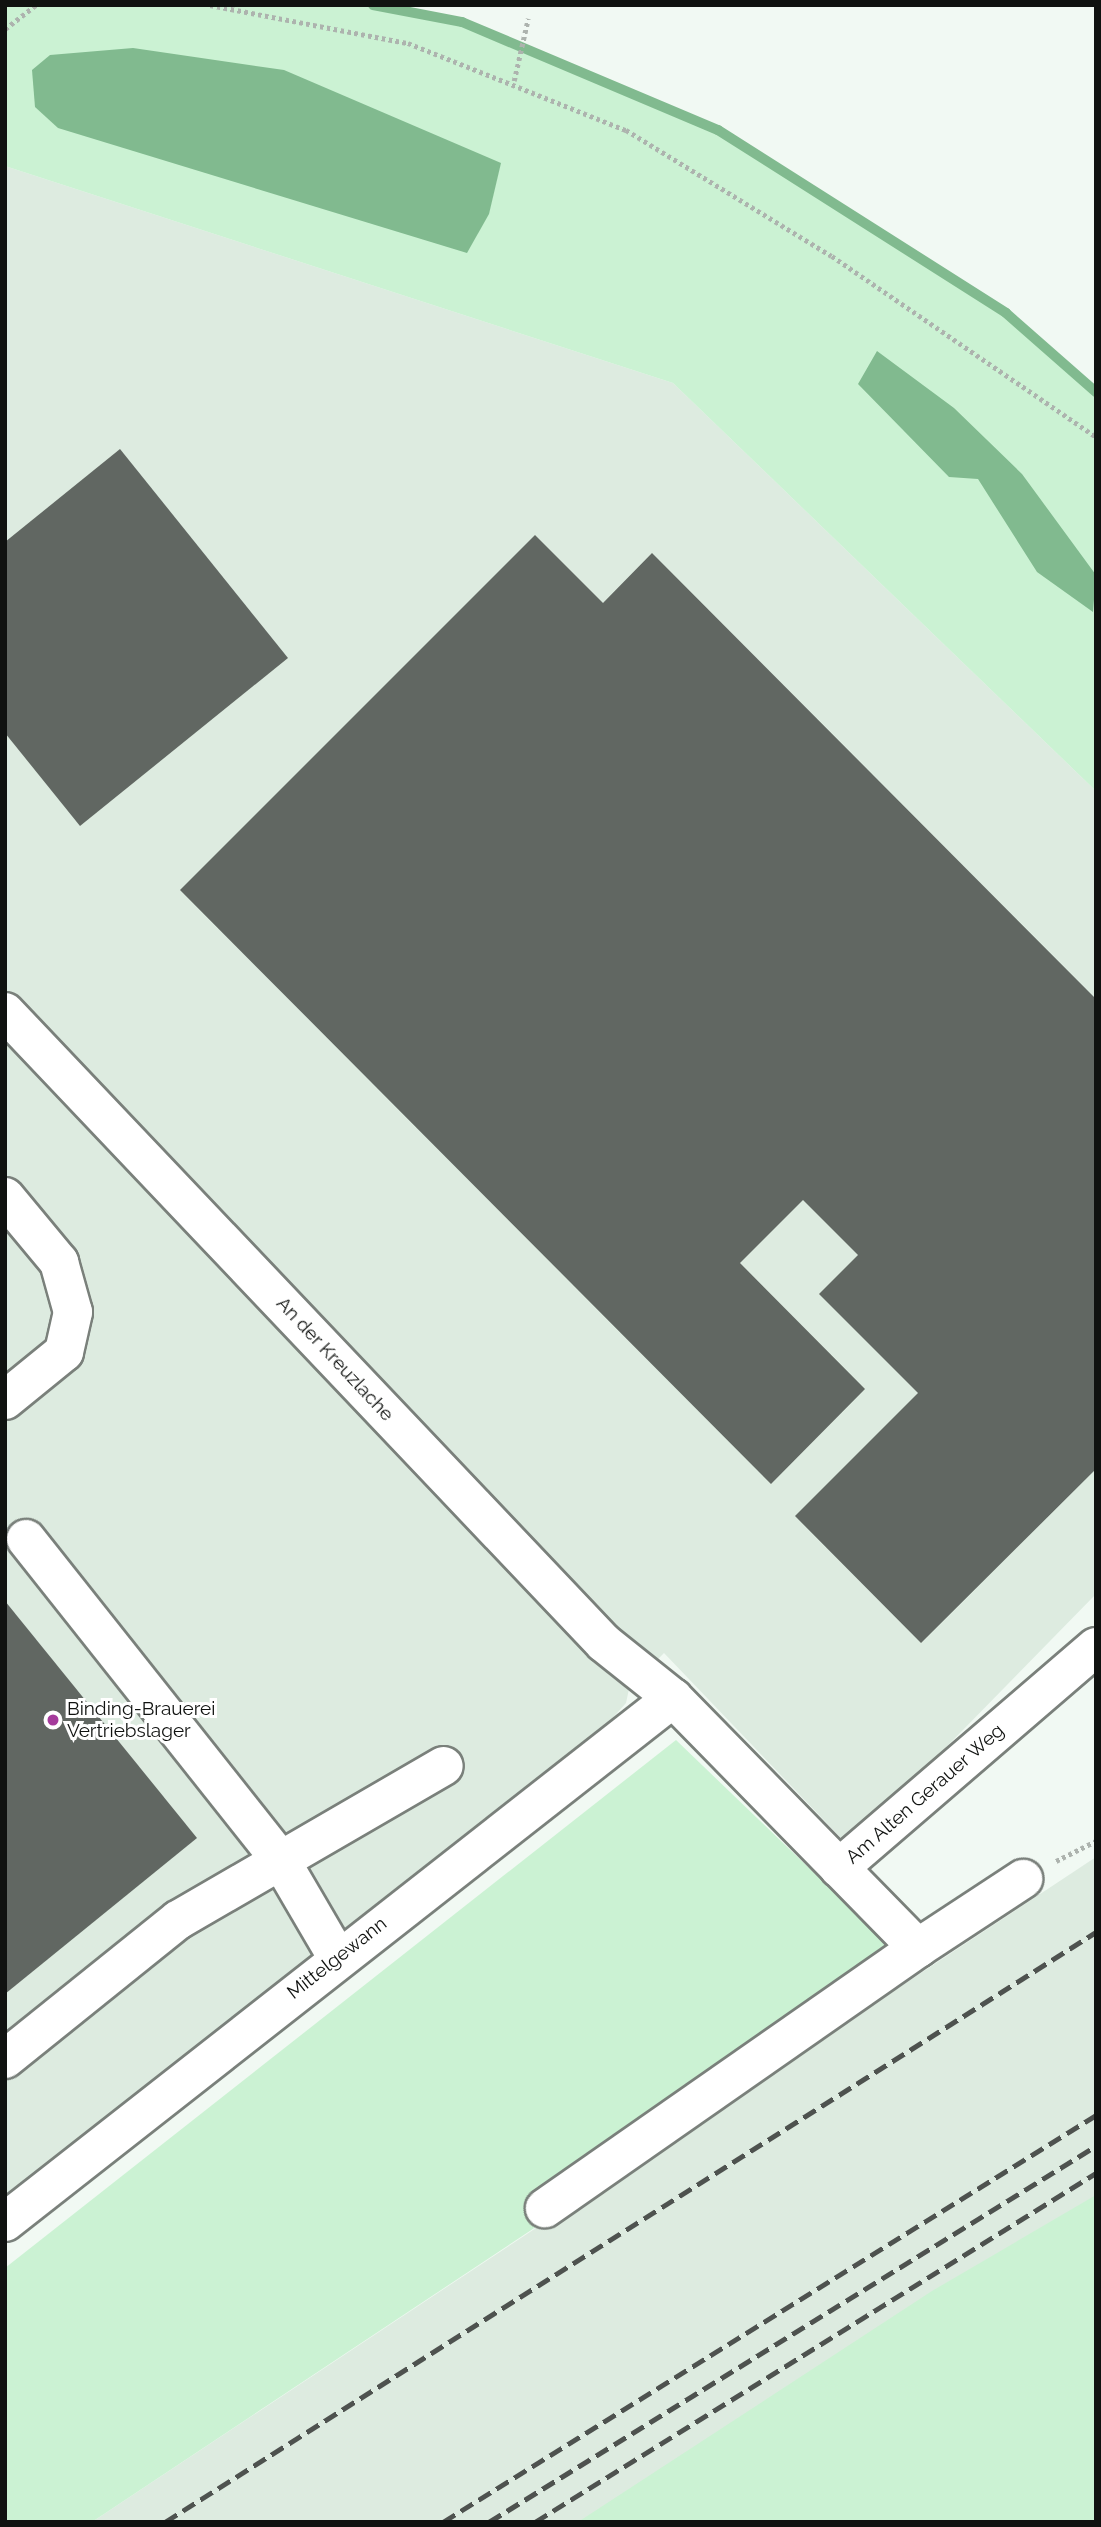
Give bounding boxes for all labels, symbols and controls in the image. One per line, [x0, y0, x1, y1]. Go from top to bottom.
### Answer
street label: An der Kreuzlache [271, 1292, 399, 1426]
place label: Binding-Brauerei Vertriebslager [67, 1698, 215, 1742]
marker: Binding-Brauerei Vertriebslager [45, 1712, 61, 1728]
street label: Am Alten Gerauer Weg [841, 1719, 1009, 1869]
street label: Mittelgewann [283, 1912, 391, 2004]

